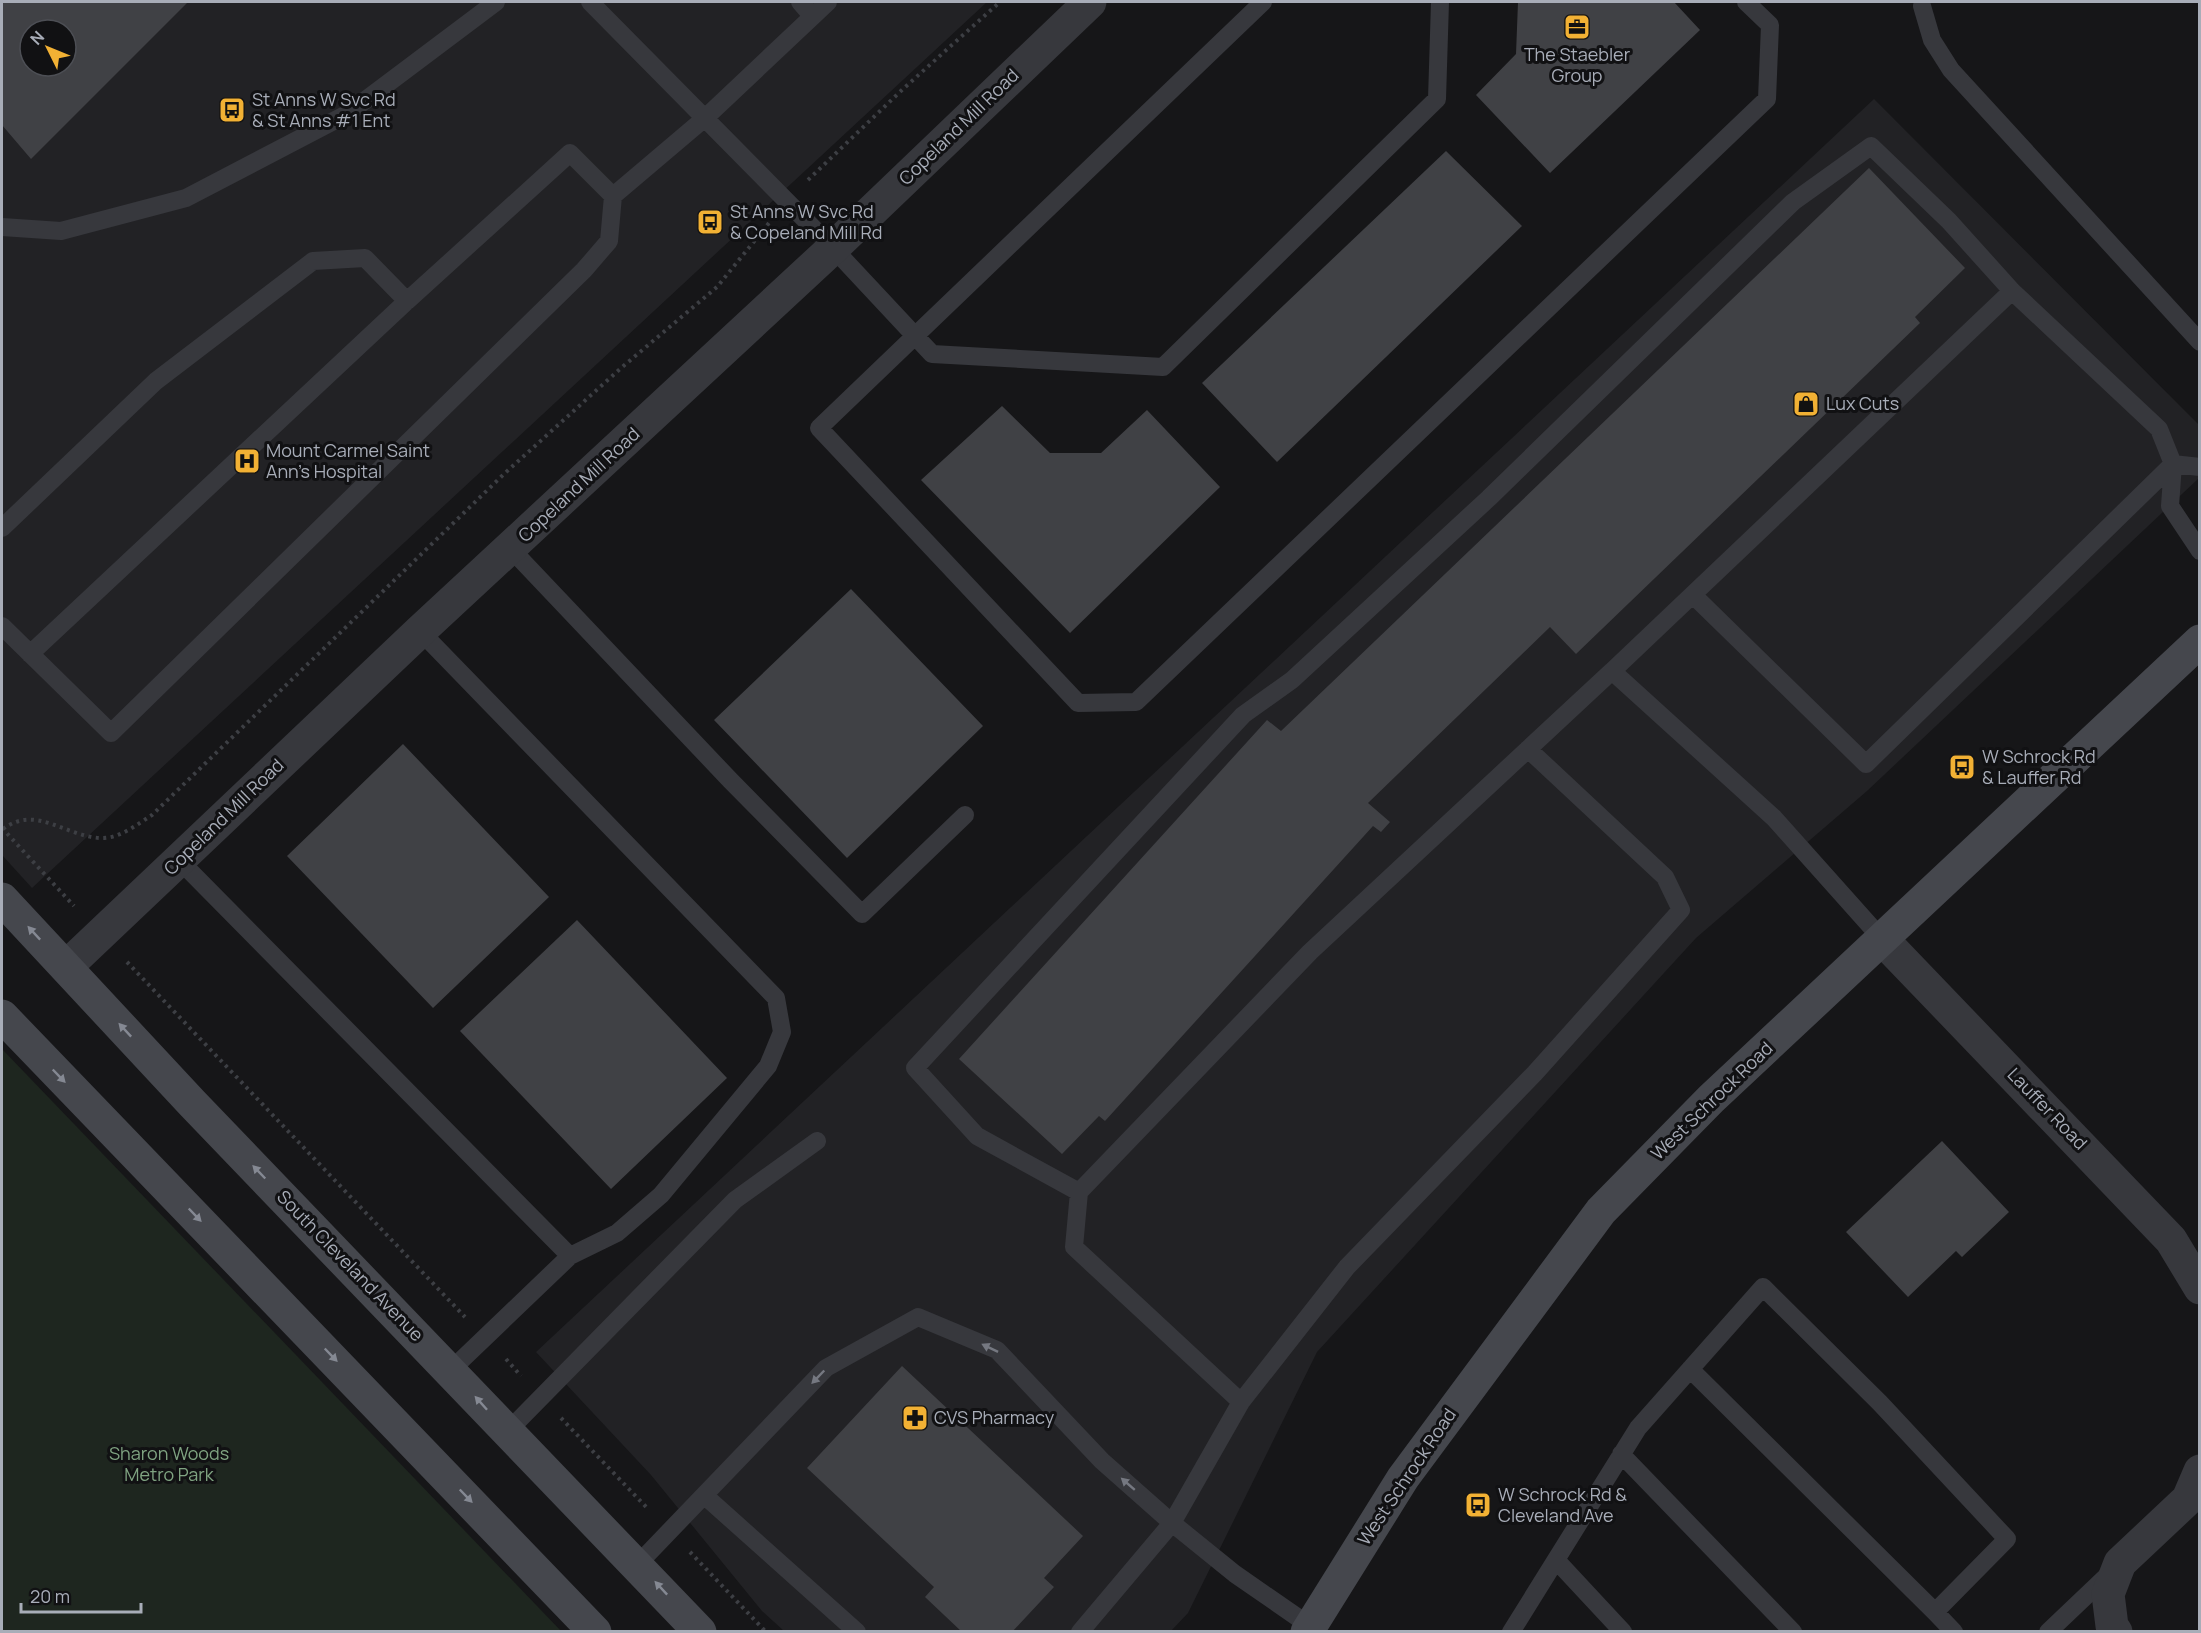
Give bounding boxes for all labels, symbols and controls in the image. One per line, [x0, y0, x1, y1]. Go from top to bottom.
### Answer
office icon: The Staebler Group [1562, 12, 1592, 42]
north arrow [18, 18, 78, 78]
text: N [25, 26, 49, 49]
place label: The Staebler Group [1524, 42, 1631, 87]
street label: Copeland Mill Road [893, 63, 1023, 190]
place label: St Anns W Svc Rd & St Anns #1 Ent [252, 87, 396, 132]
bus stop icon: St Anns W Svc Rd & St Anns #1 Ent [217, 95, 247, 125]
place label: St Anns W Svc Rd & Copeland Mill Rd [730, 199, 882, 244]
bus stop icon: St Anns W Svc Rd & Copeland Mill Rd [695, 207, 725, 237]
shop icon: Lux Cuts [1791, 389, 1821, 419]
place label: Lux Cuts [1826, 391, 1899, 415]
street label: Copeland Mill Road [512, 422, 644, 547]
place label: Mount Carmel Saint Ann's Hospital [266, 438, 430, 483]
hospital icon: Mount Carmel Saint Ann's Hospital [232, 446, 262, 476]
place label: W Schrock Rd & Lauffer Rd [1982, 744, 2096, 789]
bus stop icon: W Schrock Rd & Lauffer Rd [1947, 752, 1977, 782]
street label: Copeland Mill Road [158, 753, 288, 880]
one-way arrow [27, 926, 41, 940]
one-way arrow [118, 1024, 132, 1038]
street label: West Schrock Road [1645, 1036, 1777, 1165]
street label: Lauffer Road [2003, 1062, 2093, 1154]
one-way arrow [52, 1068, 66, 1083]
one-way arrow [252, 1164, 266, 1179]
street label: South Cleveland Avenue [272, 1185, 429, 1346]
one-way arrow [188, 1208, 202, 1222]
one-way arrow [981, 1343, 998, 1353]
one-way arrow [324, 1348, 338, 1363]
one-way arrow [812, 1369, 825, 1384]
one-way arrow [474, 1396, 488, 1411]
pharmacy icon: CVS Pharmacy [900, 1403, 930, 1433]
street label: West Schrock Road [1351, 1403, 1461, 1550]
place label: CVS Pharmacy [934, 1405, 1055, 1429]
park label: Sharon Woods Metro Park [109, 1441, 229, 1486]
one-way arrow [1121, 1478, 1136, 1491]
place label: W Schrock Rd & Cleveland Ave [1498, 1482, 1627, 1527]
one-way arrow [459, 1488, 473, 1503]
bus stop icon: W Schrock Rd & Cleveland Ave [1463, 1490, 1493, 1520]
scale bar [21, 1576, 141, 1614]
one-way arrow [654, 1581, 668, 1596]
text: 20 m [30, 1584, 70, 1608]

